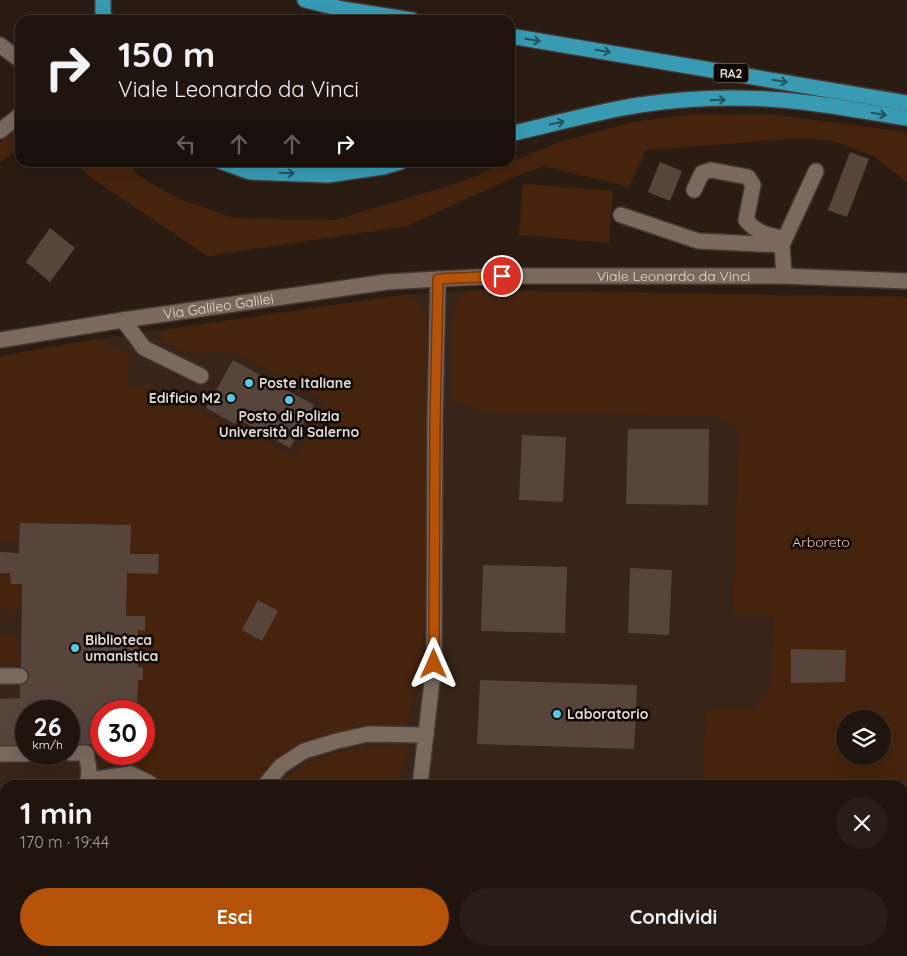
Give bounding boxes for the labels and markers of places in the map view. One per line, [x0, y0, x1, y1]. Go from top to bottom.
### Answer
pin [481, 255, 523, 297]
place label: Poste Italiane [259, 374, 351, 392]
marker: Poste Italiane [243, 377, 255, 389]
place label: Edificio M2 [149, 389, 221, 407]
marker: Edificio M2 [225, 392, 237, 404]
marker: Posto di Polizia Università di Salerno [283, 394, 295, 406]
place label: Posto di Polizia Università di Salerno [219, 407, 359, 441]
place label: Biblioteca umanistica [85, 631, 158, 665]
marker: Biblioteca umanistica [69, 642, 81, 654]
place label: Laboratorio [567, 705, 649, 723]
marker: Laboratorio [551, 708, 563, 720]

